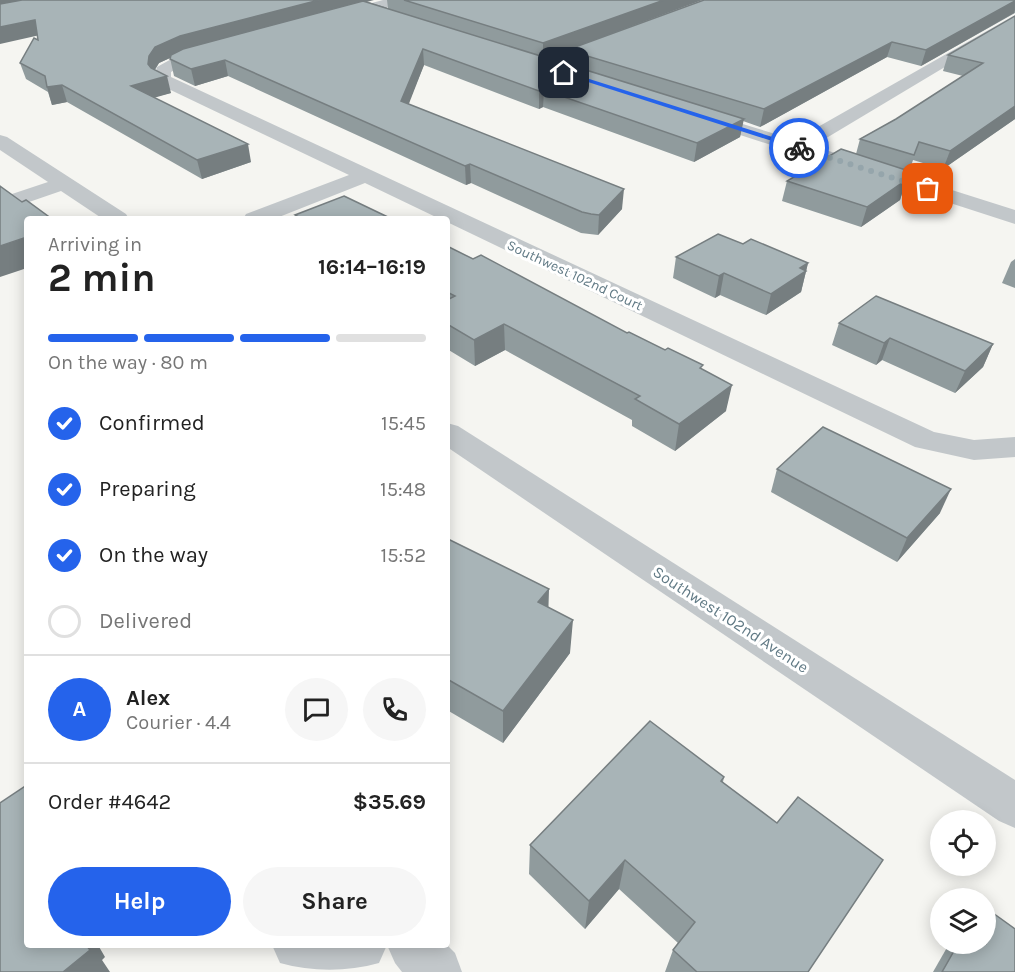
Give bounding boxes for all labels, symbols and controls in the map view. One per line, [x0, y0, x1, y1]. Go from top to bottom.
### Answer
pin [538, 47, 589, 98]
icon: home [547, 56, 580, 89]
courier [769, 118, 829, 178]
icon: bike [783, 132, 816, 165]
pin [902, 163, 953, 214]
icon: bag [911, 172, 944, 205]
text: Arriving in [48, 233, 142, 256]
street label: Southwest 102nd Court [504, 237, 645, 314]
text: 16:14–16:19 [318, 254, 426, 280]
text: 2 min [48, 255, 156, 301]
text: On the way · 80 m [48, 351, 208, 374]
icon: check [48, 407, 81, 440]
text: Confirmed [99, 410, 205, 436]
text: 15:45 [381, 412, 426, 435]
icon: check [48, 473, 81, 506]
text: Preparing [99, 476, 196, 502]
text: 15:48 [380, 478, 426, 501]
icon: check [48, 539, 81, 572]
text: On the way [99, 542, 208, 568]
text: 15:52 [381, 544, 426, 567]
street label: Southwest 102nd Avenue [649, 562, 812, 677]
text: Delivered [99, 608, 192, 634]
button: chat [285, 678, 348, 741]
button: phone [363, 678, 426, 741]
text: Alex [126, 685, 170, 711]
text: A [73, 696, 86, 722]
text: Courier · 4.4 [126, 711, 231, 734]
text: Order #4642 [48, 789, 171, 815]
text: $35.69 [353, 789, 426, 815]
map controls [930, 810, 996, 954]
button: locate [930, 810, 996, 876]
button: Help [48, 867, 231, 936]
button: Share [243, 867, 426, 936]
button: layers [930, 888, 996, 954]

